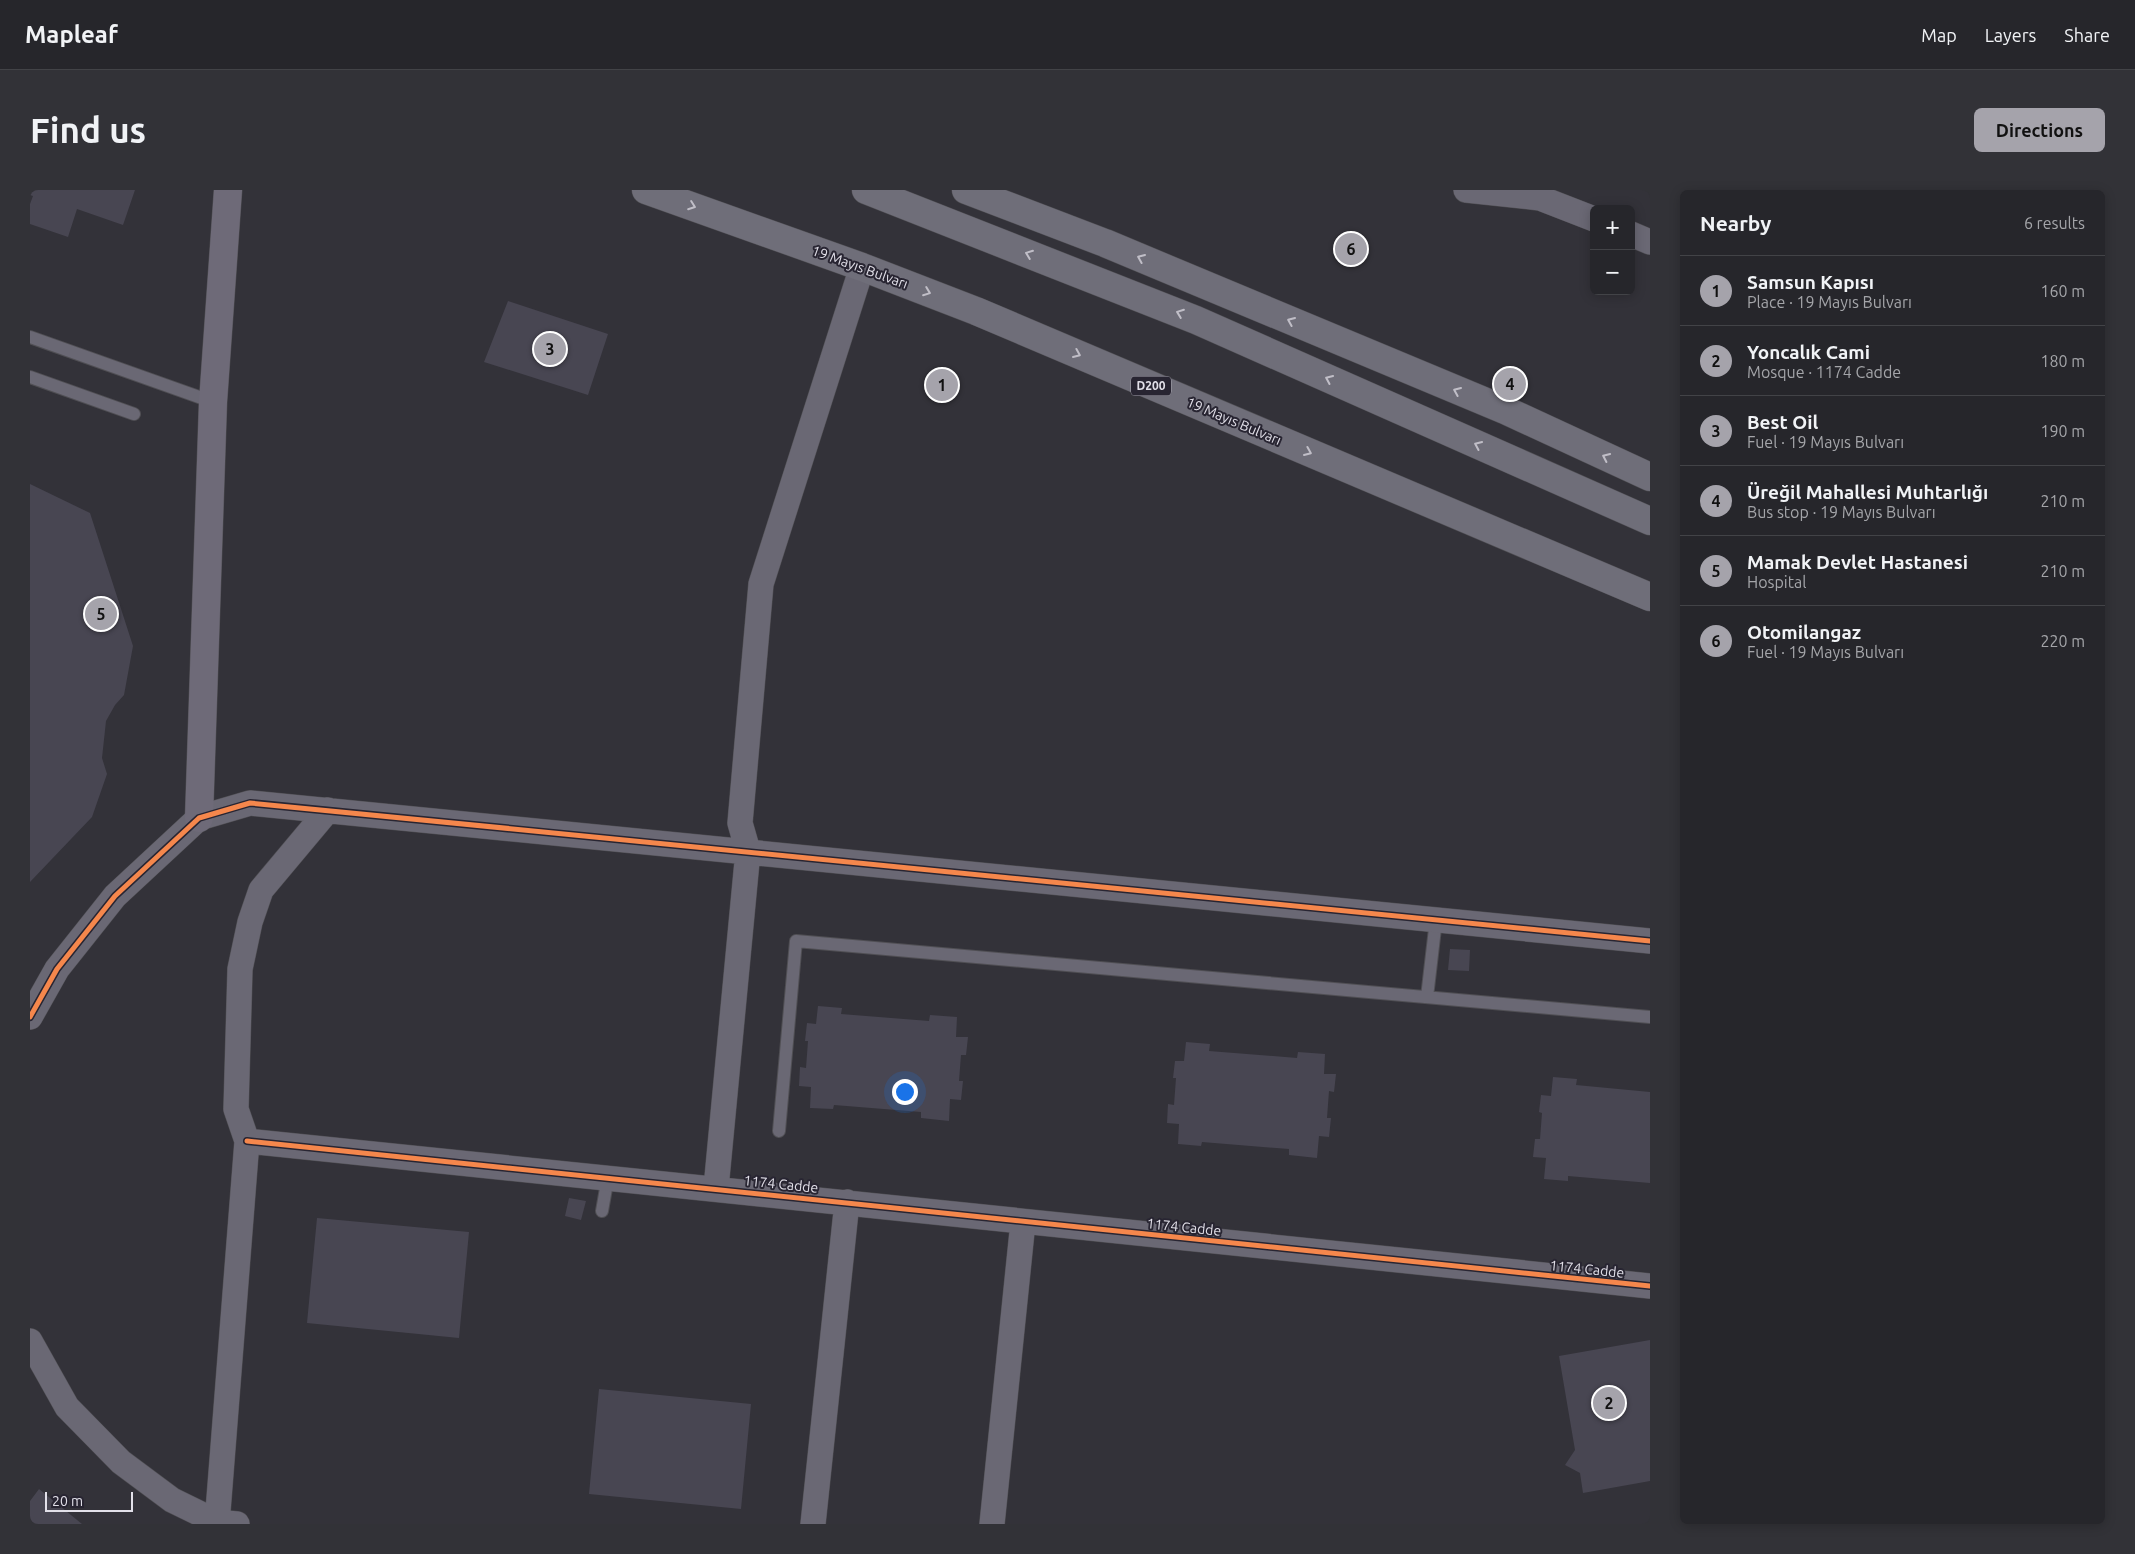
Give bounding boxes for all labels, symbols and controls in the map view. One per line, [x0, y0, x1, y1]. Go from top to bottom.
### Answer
text: Mapleaf [25, 21, 118, 48]
text: Map [1921, 25, 1957, 45]
text: Layers [1985, 25, 2036, 45]
text: Share [2064, 25, 2110, 45]
button: Directions [1974, 108, 2105, 152]
text: Find us [30, 110, 146, 150]
one-way arrow [688, 200, 696, 210]
map controls [1590, 205, 1635, 295]
button: + [1590, 205, 1635, 250]
text: Nearby [1700, 211, 1771, 235]
text: 6 results [2024, 214, 2085, 232]
pin: 6 [1335, 230, 1367, 268]
street label: 19 Mayıs Bulvarı [810, 242, 910, 292]
one-way arrow [1025, 250, 1034, 260]
button: − [1590, 250, 1635, 295]
one-way arrow [1137, 254, 1146, 265]
text: Samsun Kapısı [1747, 271, 1874, 293]
text: 1 [1711, 282, 1721, 300]
text: 160 m [2040, 282, 2085, 300]
one-way arrow [922, 286, 931, 296]
text: Place · 19 Mayıs Bulvarı [1747, 293, 1912, 311]
one-way arrow [1176, 309, 1185, 320]
one-way arrow [1287, 317, 1296, 328]
pin: 3 [534, 330, 566, 368]
text: Yoncalık Cami [1747, 341, 1870, 363]
one-way arrow [1072, 348, 1081, 359]
text: 2 [1711, 352, 1721, 370]
text: 180 m [2040, 352, 2085, 370]
text: Mosque · 1174 Cadde [1747, 363, 1901, 381]
pin: 4 [1494, 365, 1526, 403]
pin: 1 [926, 366, 958, 404]
one-way arrow [1325, 374, 1334, 385]
road number: D200 [1131, 377, 1171, 396]
one-way arrow [1453, 386, 1462, 397]
street label: 19 Mayıs Bulvarı [1184, 394, 1284, 448]
text: Best Oil [1747, 411, 1818, 433]
text: 3 [1711, 422, 1721, 440]
text: 190 m [2040, 422, 2085, 440]
text: Fuel · 19 Mayıs Bulvarı [1747, 433, 1904, 451]
one-way arrow [1474, 440, 1483, 451]
one-way arrow [1303, 446, 1311, 456]
one-way arrow [1602, 452, 1611, 463]
text: Üreğil Mahallesi Muhtarlığı [1747, 481, 1988, 503]
text: 4 [1711, 492, 1721, 510]
text: 210 m [2040, 492, 2085, 510]
text: Bus stop · 19 Mayıs Bulvarı [1747, 503, 1936, 521]
text: Mamak Devlet Hastanesi [1747, 551, 1968, 573]
text: 5 [1711, 562, 1721, 580]
text: 210 m [2040, 562, 2085, 580]
text: Hospital [1747, 573, 1806, 591]
pin: 5 [85, 595, 117, 633]
text: Otomilangaz [1747, 621, 1861, 643]
text: 6 [1711, 632, 1721, 650]
text: 220 m [2040, 632, 2085, 650]
text: Fuel · 19 Mayıs Bulvarı [1747, 643, 1904, 661]
your location [892, 1079, 918, 1105]
street label: 1174 Cadde [743, 1172, 819, 1196]
street label: 1174 Cadde [1146, 1215, 1222, 1239]
street label: 1174 Cadde [1549, 1257, 1625, 1281]
pin: 2 [1593, 1384, 1625, 1422]
scale bar [45, 1489, 132, 1512]
text: 20 m [52, 1493, 83, 1509]

